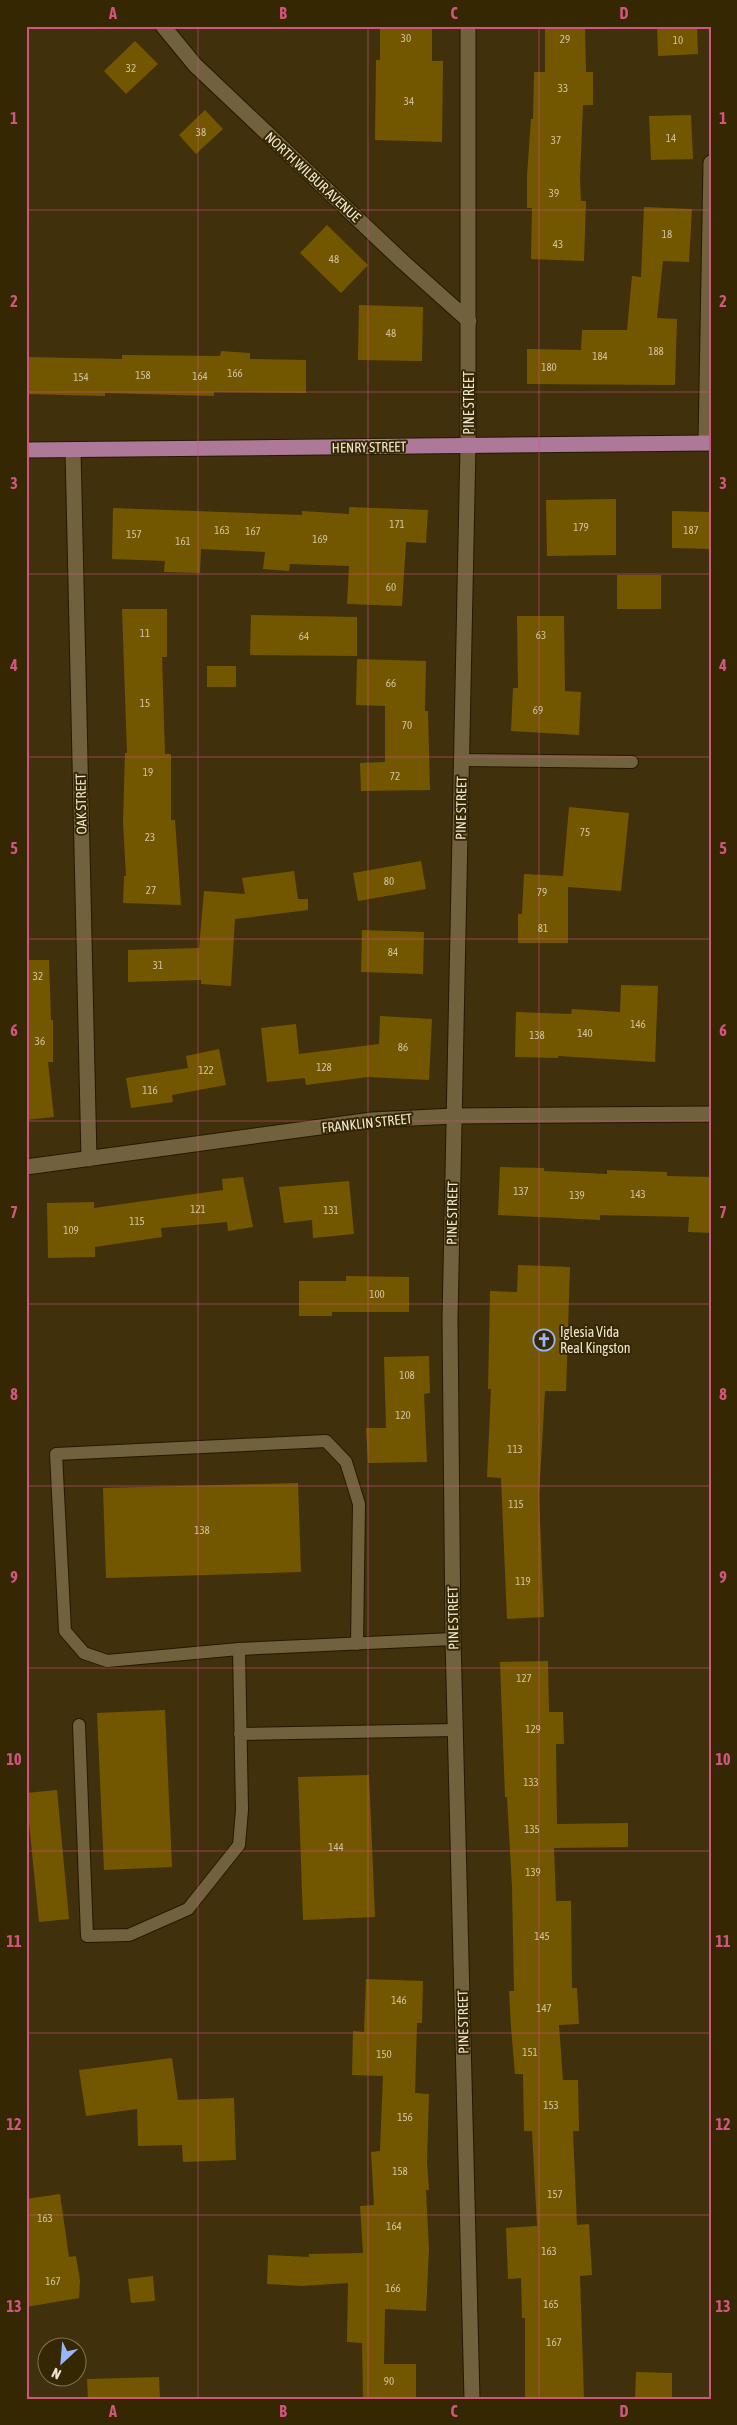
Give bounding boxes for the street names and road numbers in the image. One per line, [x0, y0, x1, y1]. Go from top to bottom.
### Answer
street label: NORTH WILBUR AVENUE [262, 129, 364, 225]
street label: PINE STREET [461, 371, 477, 435]
street label: HENRY STREET [332, 438, 406, 456]
street label: OAK STREET [72, 773, 90, 835]
street label: PINE STREET [452, 776, 470, 840]
street label: FRANKLIN STREET [321, 1110, 413, 1136]
street label: PINE STREET [443, 1181, 461, 1245]
street label: PINE STREET [444, 1586, 462, 1650]
street label: PINE STREET [454, 1990, 472, 2054]

